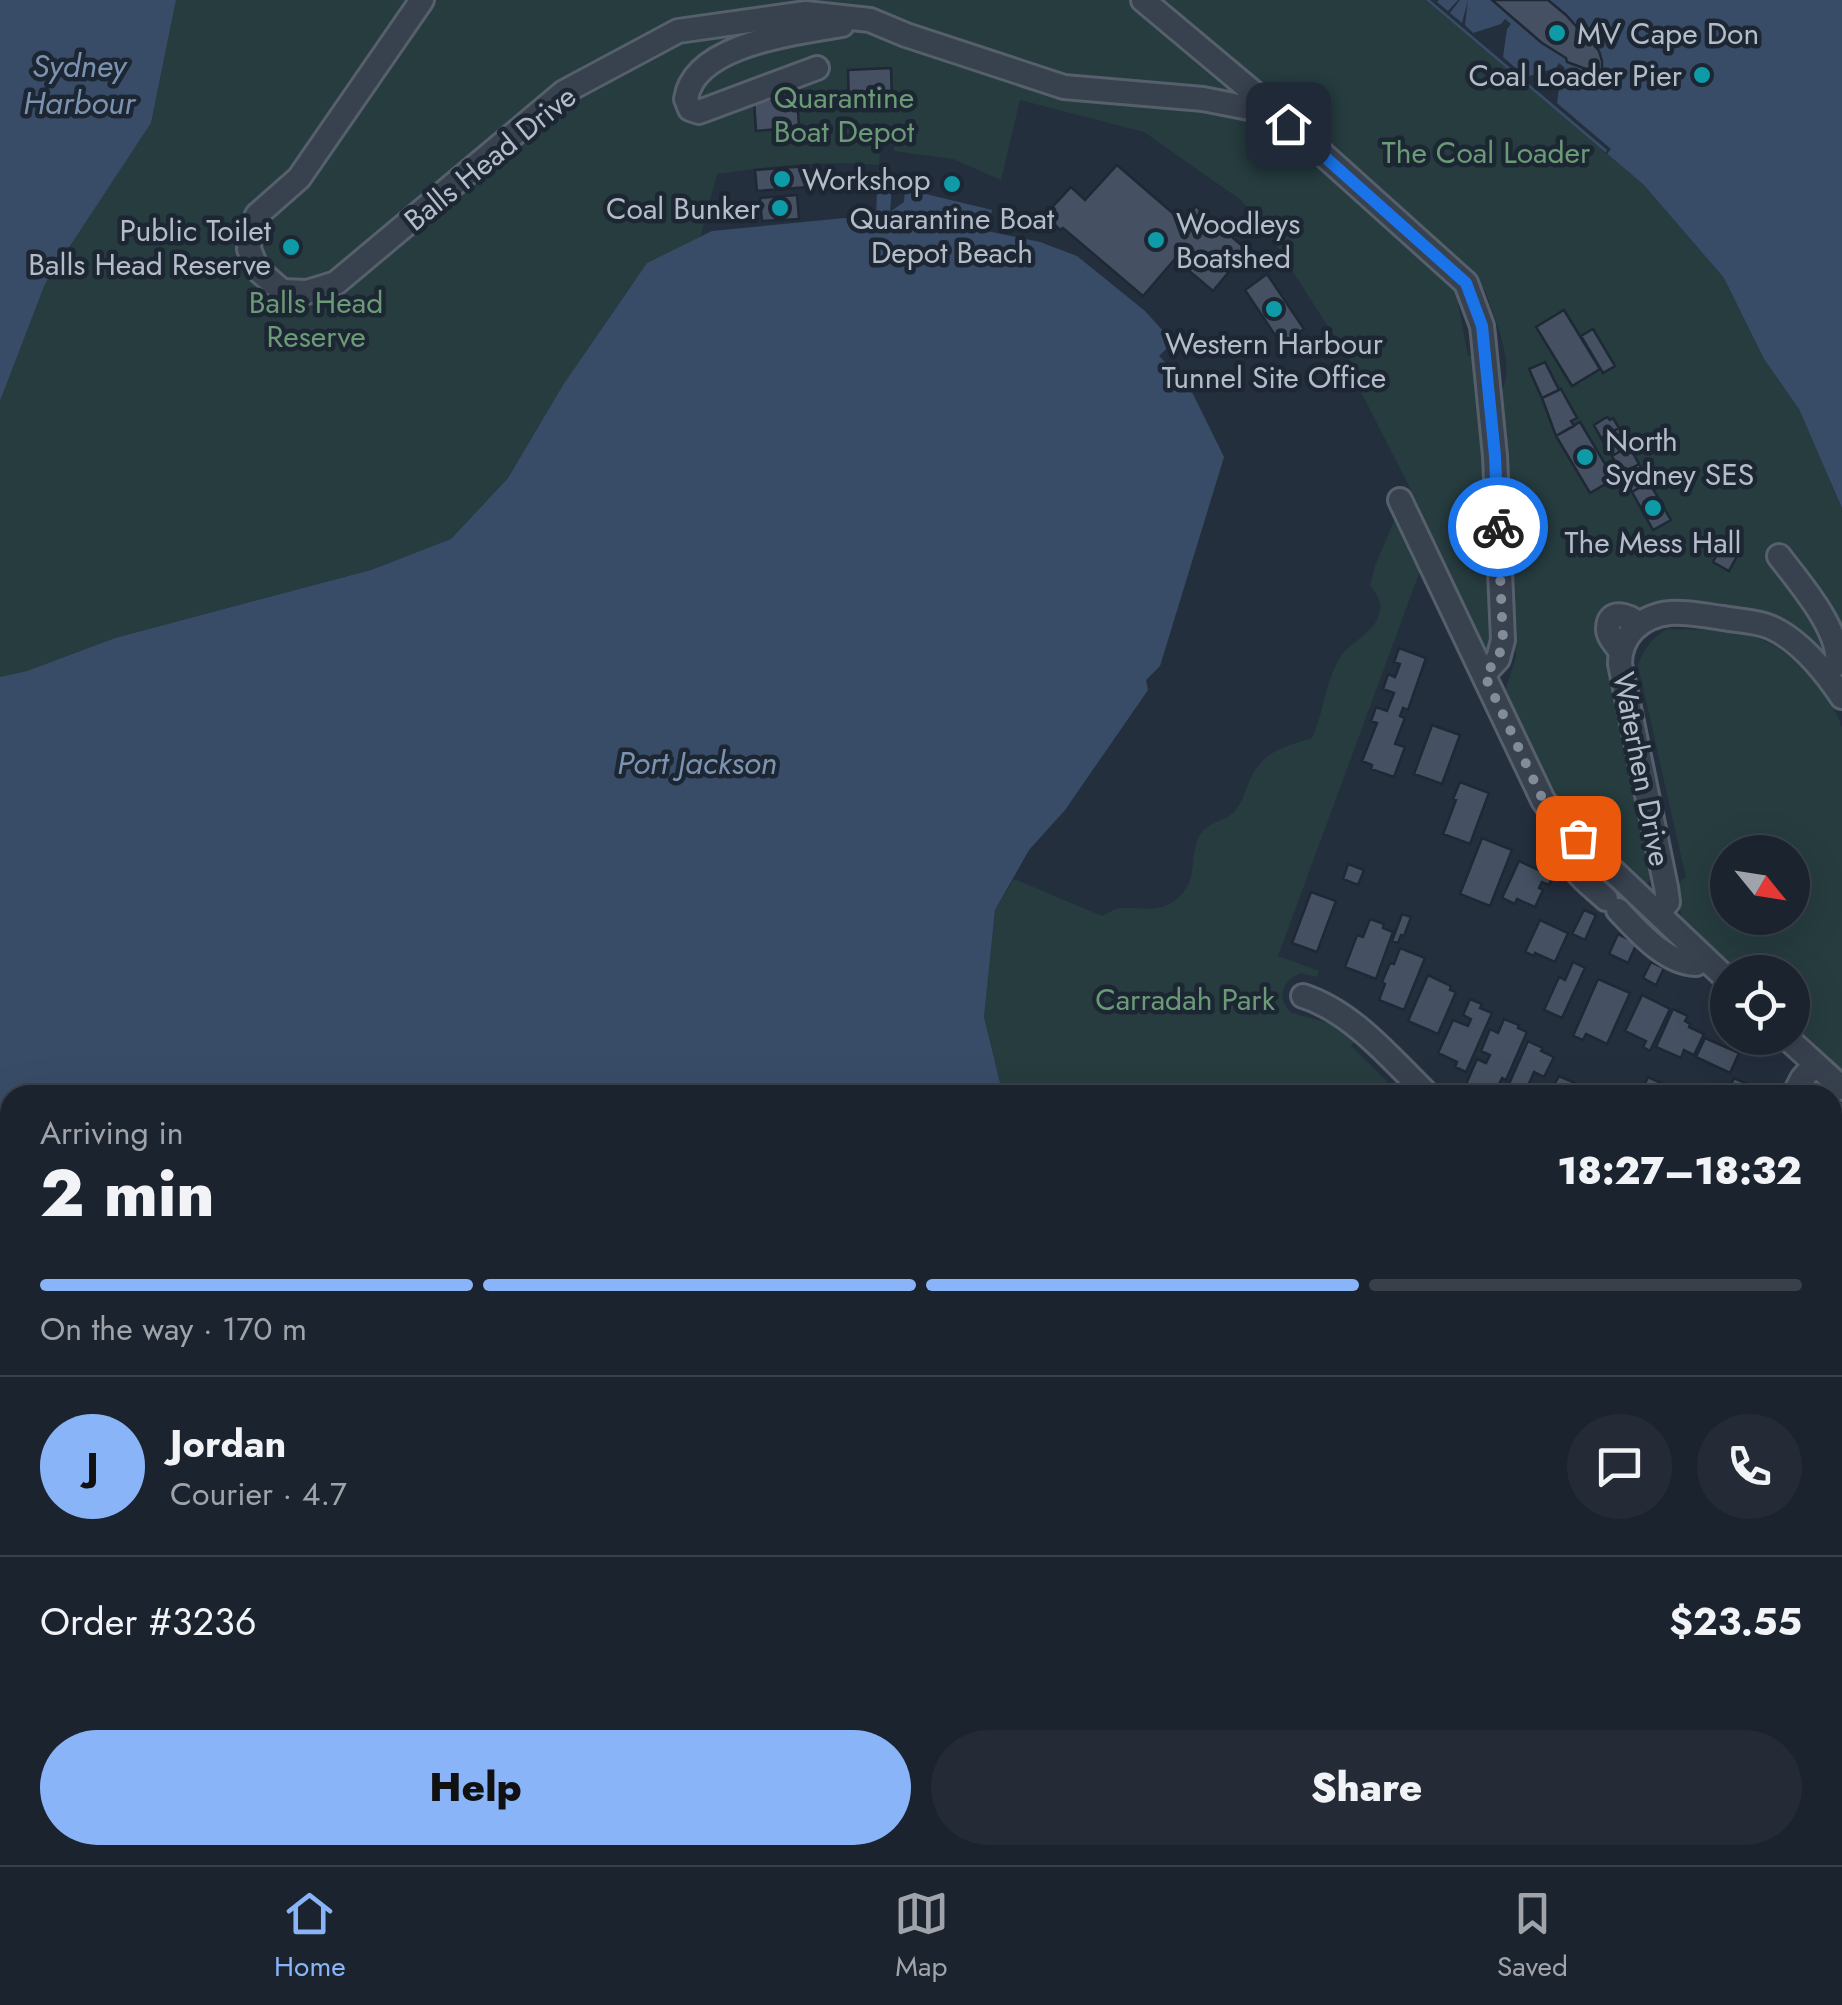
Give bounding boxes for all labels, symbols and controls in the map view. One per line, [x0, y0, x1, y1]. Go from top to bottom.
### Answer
place label: MV Cape Don [1577, 12, 1759, 55]
marker: MV Cape Don [1546, 22, 1568, 44]
water label: Sydney Harbour [23, 43, 137, 126]
place label: Coal Loader Pier [1469, 54, 1683, 97]
marker: Coal Loader Pier [1691, 64, 1713, 86]
street label: Balls Head Drive [395, 75, 585, 241]
park label: Quarantine Boat Depot [774, 76, 915, 153]
pin [1246, 82, 1331, 167]
icon: home [1261, 97, 1316, 152]
park label: The Coal Loader [1382, 131, 1591, 174]
place label: Workshop [802, 158, 931, 201]
marker: Workshop [771, 168, 793, 190]
marker: Quarantine Boat Depot Beach [941, 173, 963, 195]
place label: Coal Bunker [606, 187, 761, 230]
marker: Coal Bunker [769, 197, 791, 219]
place label: Quarantine Boat Depot Beach [850, 197, 1055, 274]
place label: Woodleys Boatshed [1176, 202, 1300, 279]
place label: Public Toilet Balls Head Reserve [28, 209, 272, 286]
marker: Woodleys Boatshed [1145, 229, 1167, 251]
marker: Public Toilet Balls Head Reserve [280, 236, 302, 258]
park label: Balls Head Reserve [249, 281, 383, 358]
marker: Western Harbour Tunnel Site Office [1263, 298, 1285, 320]
place label: Western Harbour Tunnel Site Office [1162, 322, 1386, 399]
place label: North Sydney SES [1605, 419, 1754, 496]
marker: North Sydney SES [1574, 446, 1596, 468]
courier [1448, 477, 1548, 577]
marker: The Mess Hall [1642, 497, 1664, 519]
icon: bike [1471, 500, 1526, 555]
place label: The Mess Hall [1565, 521, 1741, 564]
street label: Waterhen Drive [1602, 668, 1682, 870]
water label: Port Jackson [617, 740, 777, 786]
pin [1536, 796, 1621, 881]
icon: bag [1551, 811, 1606, 866]
north arrow [1710, 835, 1810, 935]
map controls [1710, 835, 1810, 1055]
button: locate [1710, 955, 1810, 1055]
park label: Carradah Park [1095, 978, 1276, 1021]
text: Arriving in [40, 1110, 184, 1156]
text: 18:27–18:32 [1557, 1143, 1802, 1198]
text: 2 min [40, 1146, 215, 1240]
text: On the way · 170 m [40, 1306, 307, 1352]
button: chat [1567, 1414, 1672, 1519]
button: phone [1697, 1414, 1802, 1519]
text: Jordan [170, 1416, 286, 1471]
text: J [86, 1439, 99, 1494]
text: Courier · 4.7 [170, 1471, 347, 1517]
text: Order #3236 [40, 1594, 257, 1649]
text: $23.55 [1669, 1594, 1802, 1649]
button: Help [40, 1730, 911, 1845]
button: Share [931, 1730, 1802, 1845]
tab: Home [274, 1886, 346, 1987]
tab: Map [894, 1886, 949, 1987]
tab: Saved [1497, 1886, 1568, 1987]

